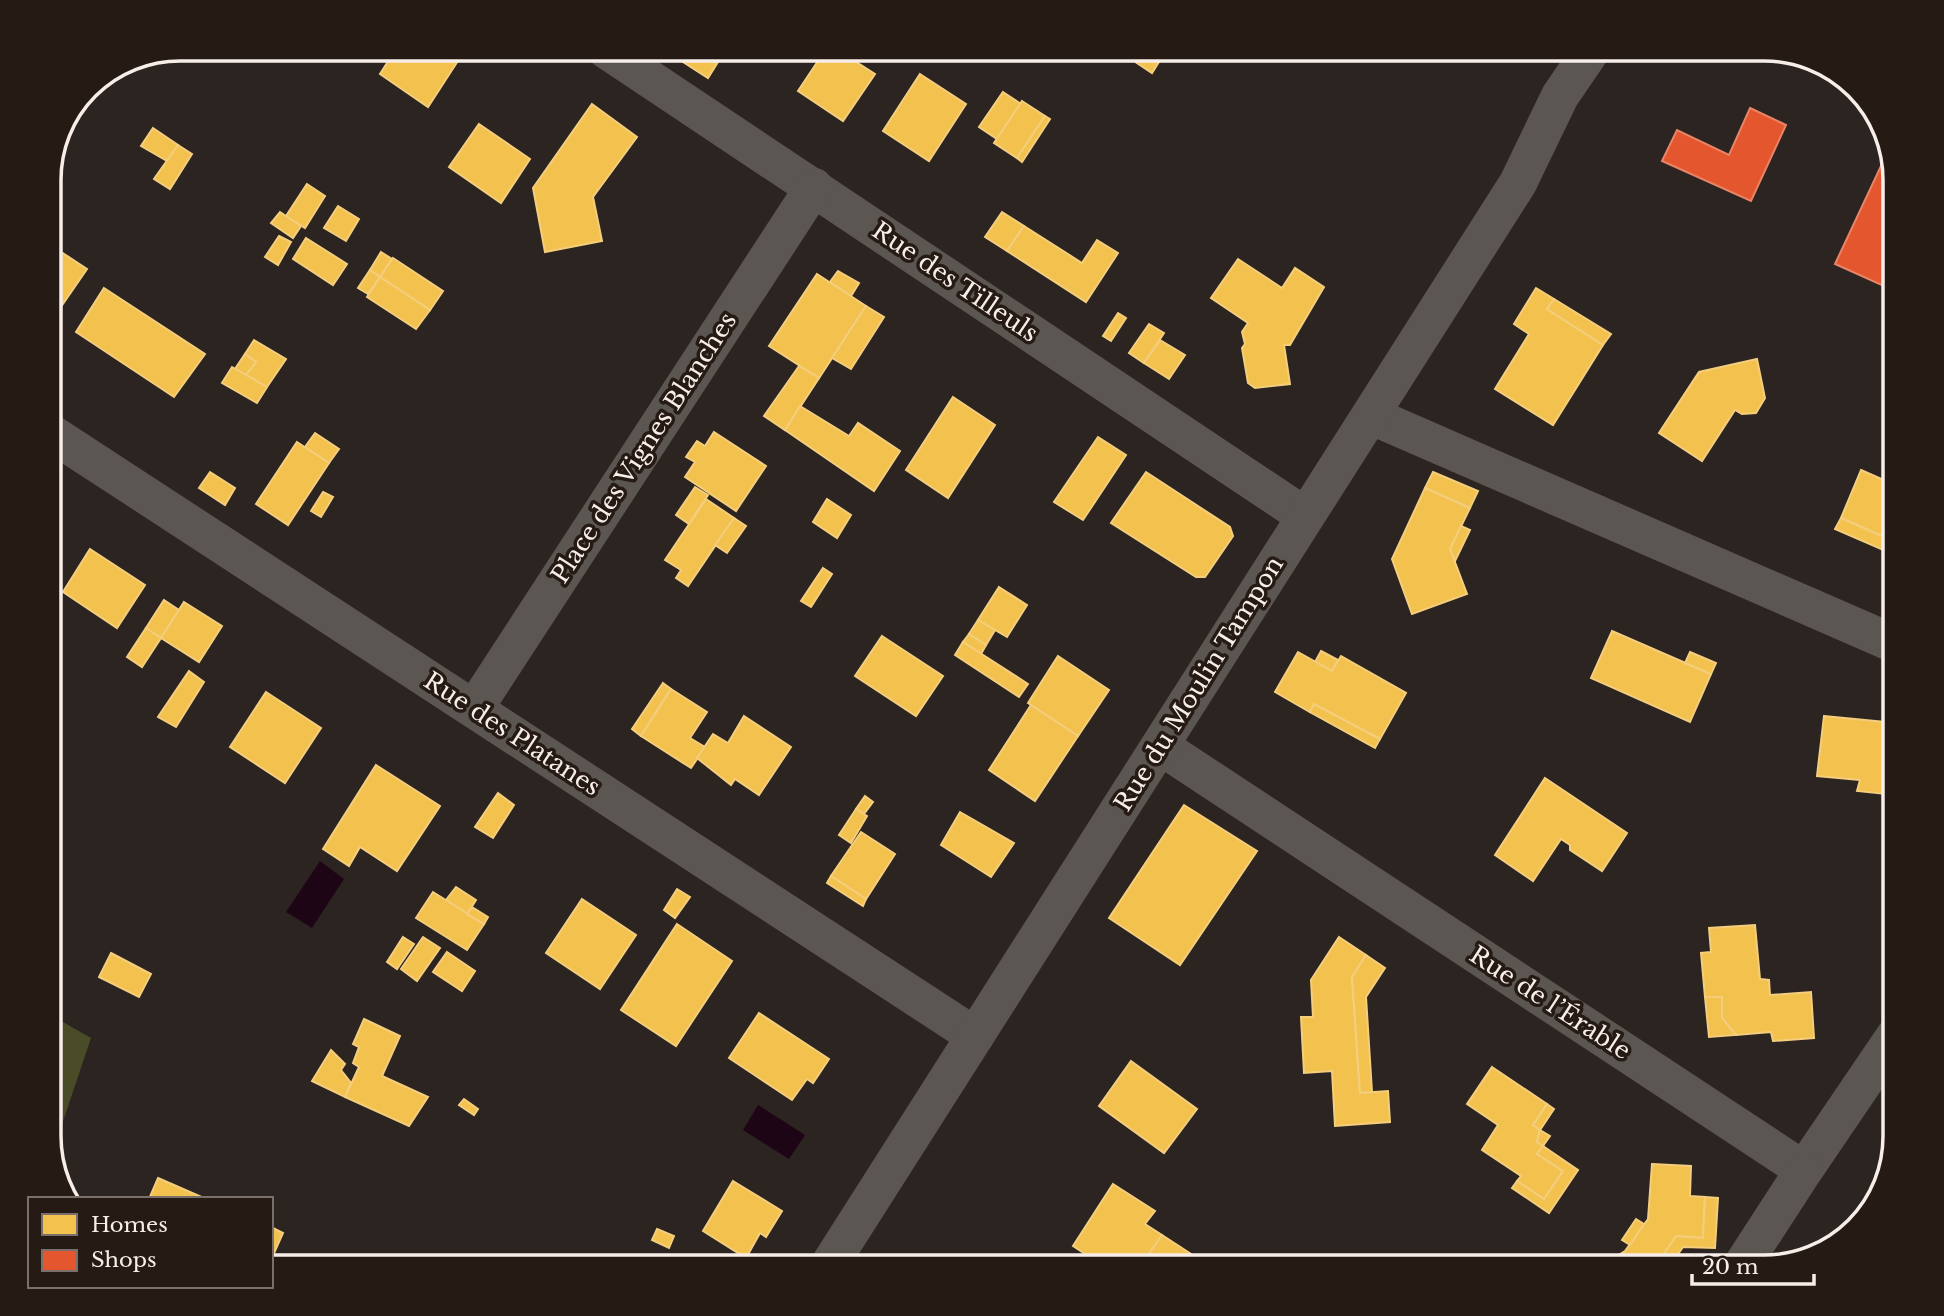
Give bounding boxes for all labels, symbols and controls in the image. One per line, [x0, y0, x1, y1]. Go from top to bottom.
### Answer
street label: Rue des Tilleuls [867, 215, 1044, 348]
street label: Place des Vignes Blanches [545, 307, 742, 589]
street label: Rue du Moulin Tampon [1108, 551, 1289, 817]
street label: Rue des Platanes [419, 666, 606, 801]
street label: Rue de l’Érable [1464, 940, 1636, 1065]
legend [28, 1197, 273, 1288]
text: Homes [91, 1212, 168, 1238]
scale bar [1692, 1242, 1814, 1286]
text: Shops [91, 1247, 157, 1273]
text: 20 m [1702, 1254, 1759, 1280]

